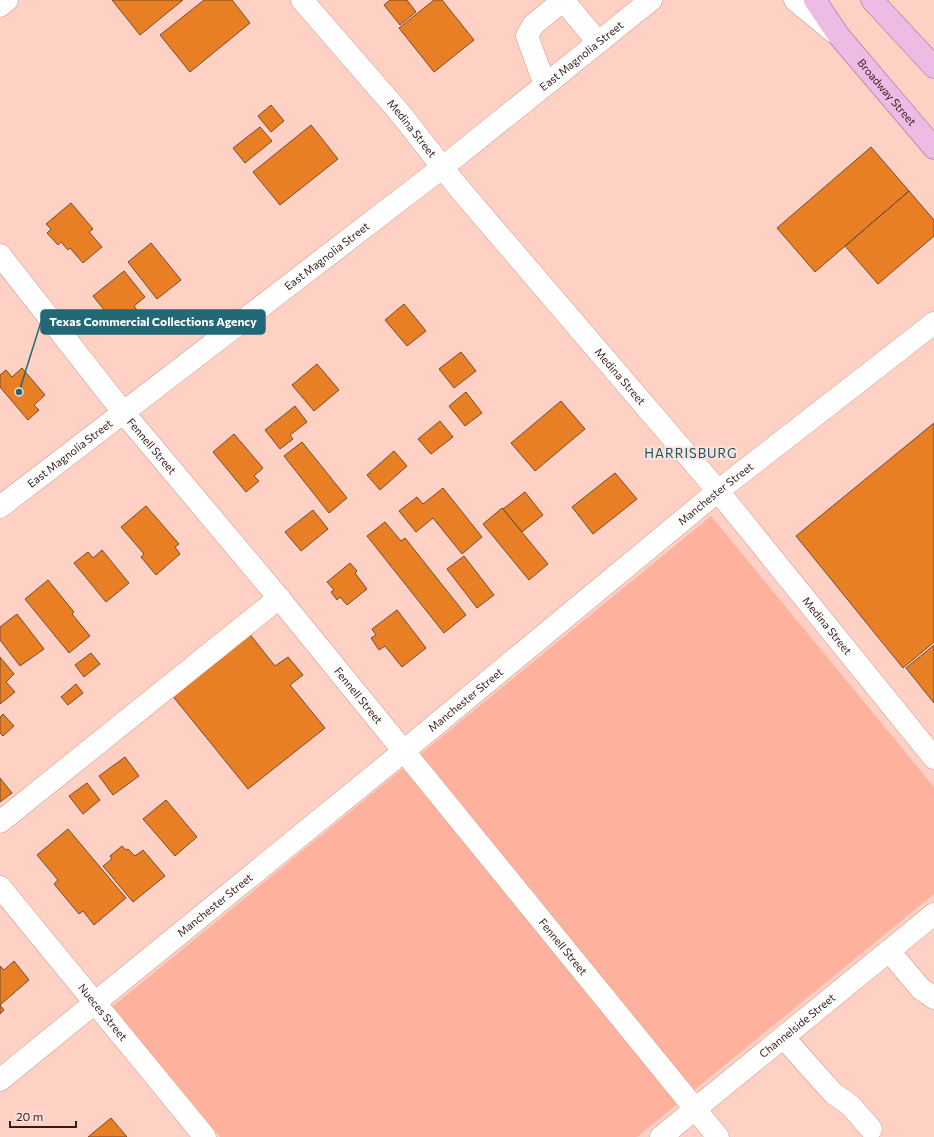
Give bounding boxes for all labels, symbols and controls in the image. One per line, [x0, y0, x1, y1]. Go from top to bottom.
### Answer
street label: East Magnolia Street [537, 18, 626, 93]
street label: Broadway Street [855, 56, 919, 128]
street label: Medina Street [385, 96, 440, 160]
street label: East Magnolia Street [281, 219, 372, 292]
callout: Texas Commercial Collections Agency [41, 310, 265, 334]
text: Texas Commercial Collections Agency [49, 314, 257, 328]
street label: Medina Street [593, 345, 649, 408]
street label: Fennell Street [125, 415, 180, 477]
street label: East Magnolia Street [24, 416, 115, 490]
district label: HARRISBURG [644, 445, 738, 461]
street label: Manchester Street [675, 459, 756, 528]
street label: Medina Street [800, 594, 855, 657]
street label: Fennell Street [332, 664, 386, 727]
street label: Manchester Street [425, 665, 506, 734]
street label: Manchester Street [174, 870, 255, 939]
street label: Fennell Street [537, 916, 591, 978]
street label: Nueces Street [76, 981, 131, 1043]
street label: Channelside Street [756, 990, 838, 1060]
scale bar [10, 1103, 76, 1129]
text: 20 m [16, 1109, 43, 1123]

